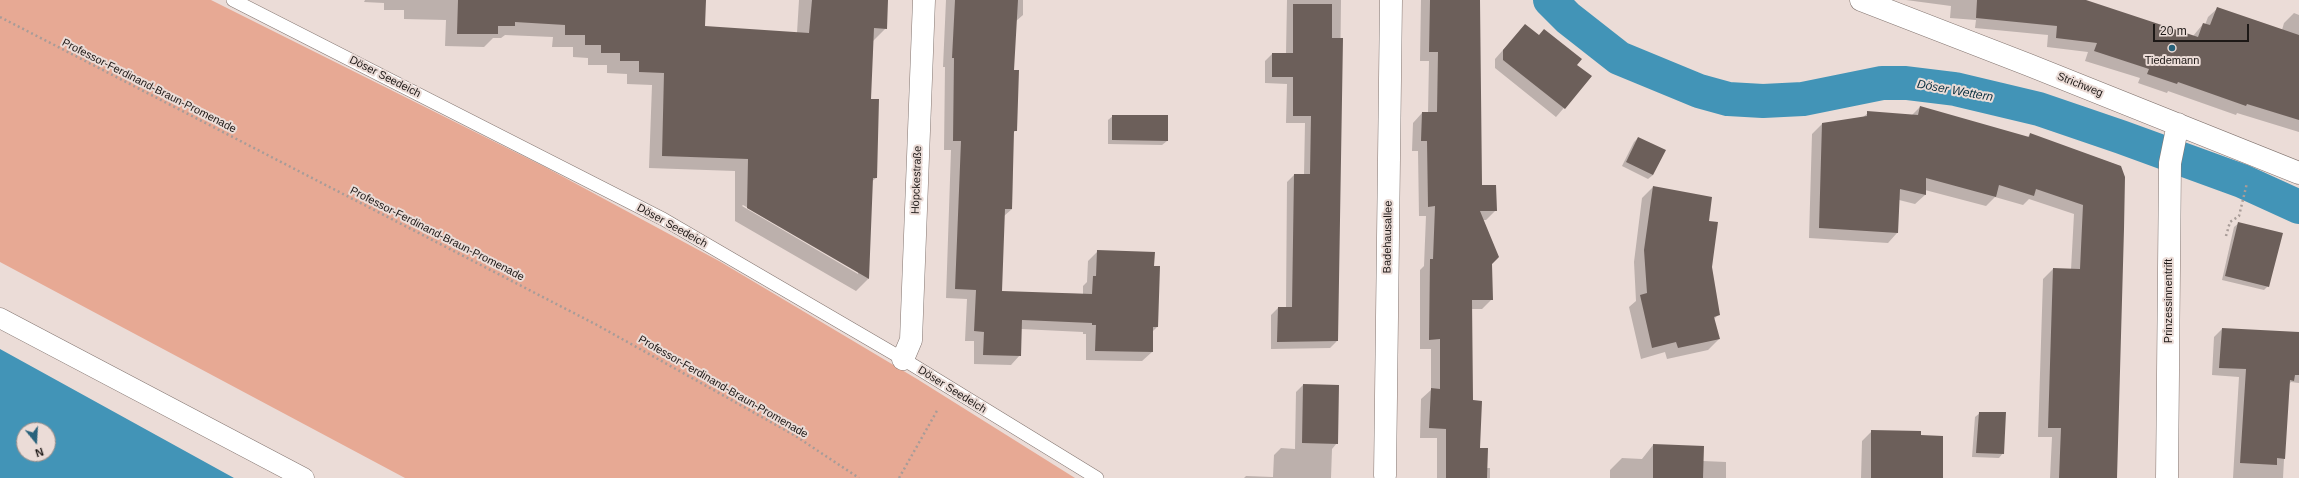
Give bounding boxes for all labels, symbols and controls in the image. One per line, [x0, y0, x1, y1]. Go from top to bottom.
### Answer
scale bar [2155, 16, 2251, 42]
text: 20 m [2160, 24, 2187, 38]
street label: Professor-Ferdinand-Braun-Promenade [60, 36, 238, 136]
marker: Tiedemann [2167, 43, 2177, 53]
street label: Döser Seedeich [347, 53, 423, 101]
place label: Tiedemann [2145, 54, 2199, 68]
street label: Strichweg [2055, 70, 2105, 100]
water label: Döser Wettern [1916, 77, 1994, 105]
street label: Höpckestraße [909, 146, 925, 214]
street label: Professor-Ferdinand-Braun-Promenade [348, 184, 526, 284]
street label: Badehausallee [1381, 200, 1395, 274]
street label: Döser Seedeich [635, 201, 709, 251]
street label: Prinzessinnentrift [2162, 259, 2176, 343]
street label: Professor-Ferdinand-Braun-Promenade [636, 333, 810, 441]
street label: Döser Seedeich [915, 364, 989, 416]
north arrow [16, 422, 56, 462]
text: N [34, 446, 45, 459]

